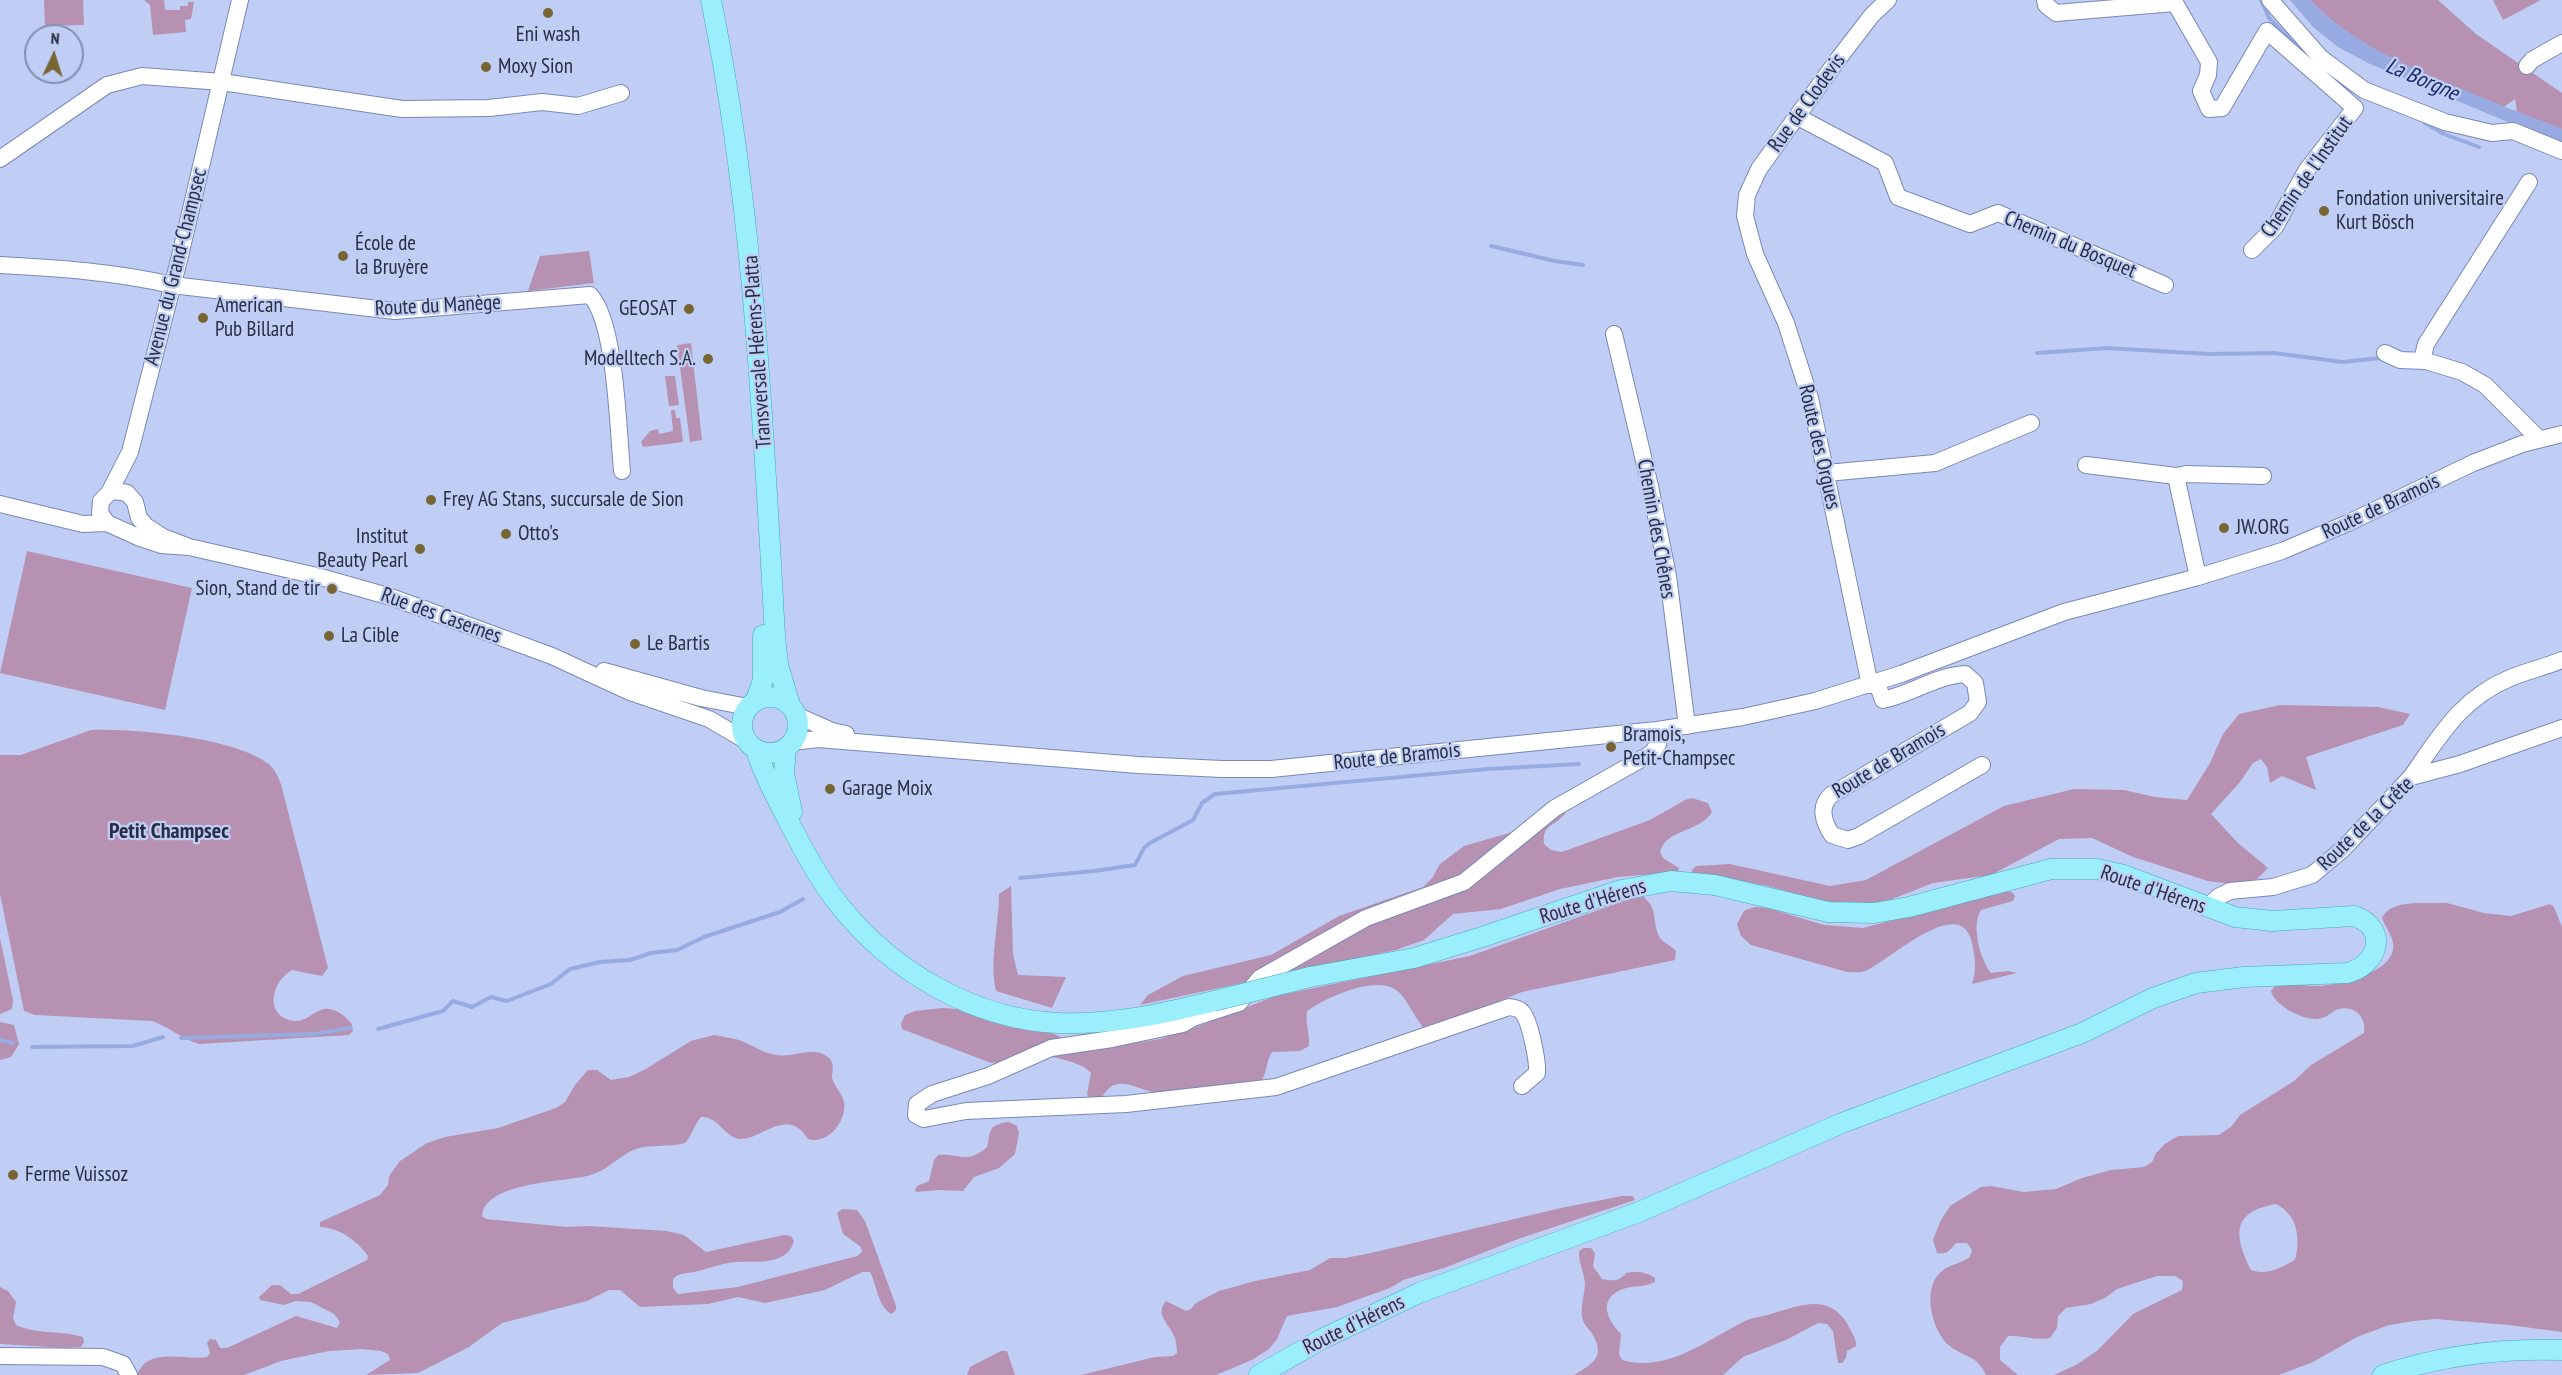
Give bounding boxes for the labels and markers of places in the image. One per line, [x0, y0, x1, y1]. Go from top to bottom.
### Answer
marker: Eni wash [541, 6, 555, 20]
place label: Eni wash [516, 22, 580, 48]
place label: Moxy Sion [498, 54, 573, 80]
marker: Moxy Sion [479, 60, 493, 74]
place label: Fondation universitaire Kurt Bösch [2336, 186, 2504, 236]
marker: Fondation universitaire Kurt Bösch [2317, 204, 2331, 218]
place label: École de la Bruyère [355, 231, 428, 281]
marker: École de la Bruyère [336, 249, 350, 263]
place label: American Pub Billard [215, 293, 294, 343]
place label: GEOSAT [619, 296, 677, 322]
marker: GEOSAT [682, 302, 696, 316]
marker: American Pub Billard [196, 311, 210, 325]
place label: Modelltech S.A. [584, 346, 696, 372]
marker: Modelltech S.A. [701, 352, 715, 366]
place label: Frey AG Stans, succursale de Sion [443, 487, 683, 513]
marker: Frey AG Stans, succursale de Sion [424, 493, 438, 507]
place label: JW.ORG [2236, 515, 2289, 541]
place label: Otto's [518, 521, 559, 547]
marker: JW.ORG [2217, 521, 2231, 535]
place label: Institut Beauty Pearl [317, 524, 408, 574]
marker: Otto's [499, 527, 513, 541]
marker: Institut Beauty Pearl [413, 542, 427, 556]
place label: Sion, Stand de tir [196, 576, 320, 602]
marker: Sion, Stand de tir [325, 582, 339, 596]
place label: La Cible [341, 623, 399, 649]
marker: La Cible [322, 629, 336, 643]
place label: Le Bartis [647, 631, 710, 657]
marker: Le Bartis [628, 637, 642, 651]
place label: Bramois, Petit-Champsec [1623, 722, 1735, 772]
marker: Bramois, Petit-Champsec [1604, 740, 1618, 754]
place label: Garage Moix [842, 776, 933, 802]
marker: Garage Moix [823, 782, 837, 796]
place label: Ferme Vuissoz [25, 1162, 128, 1188]
marker: Ferme Vuissoz [6, 1168, 20, 1182]

